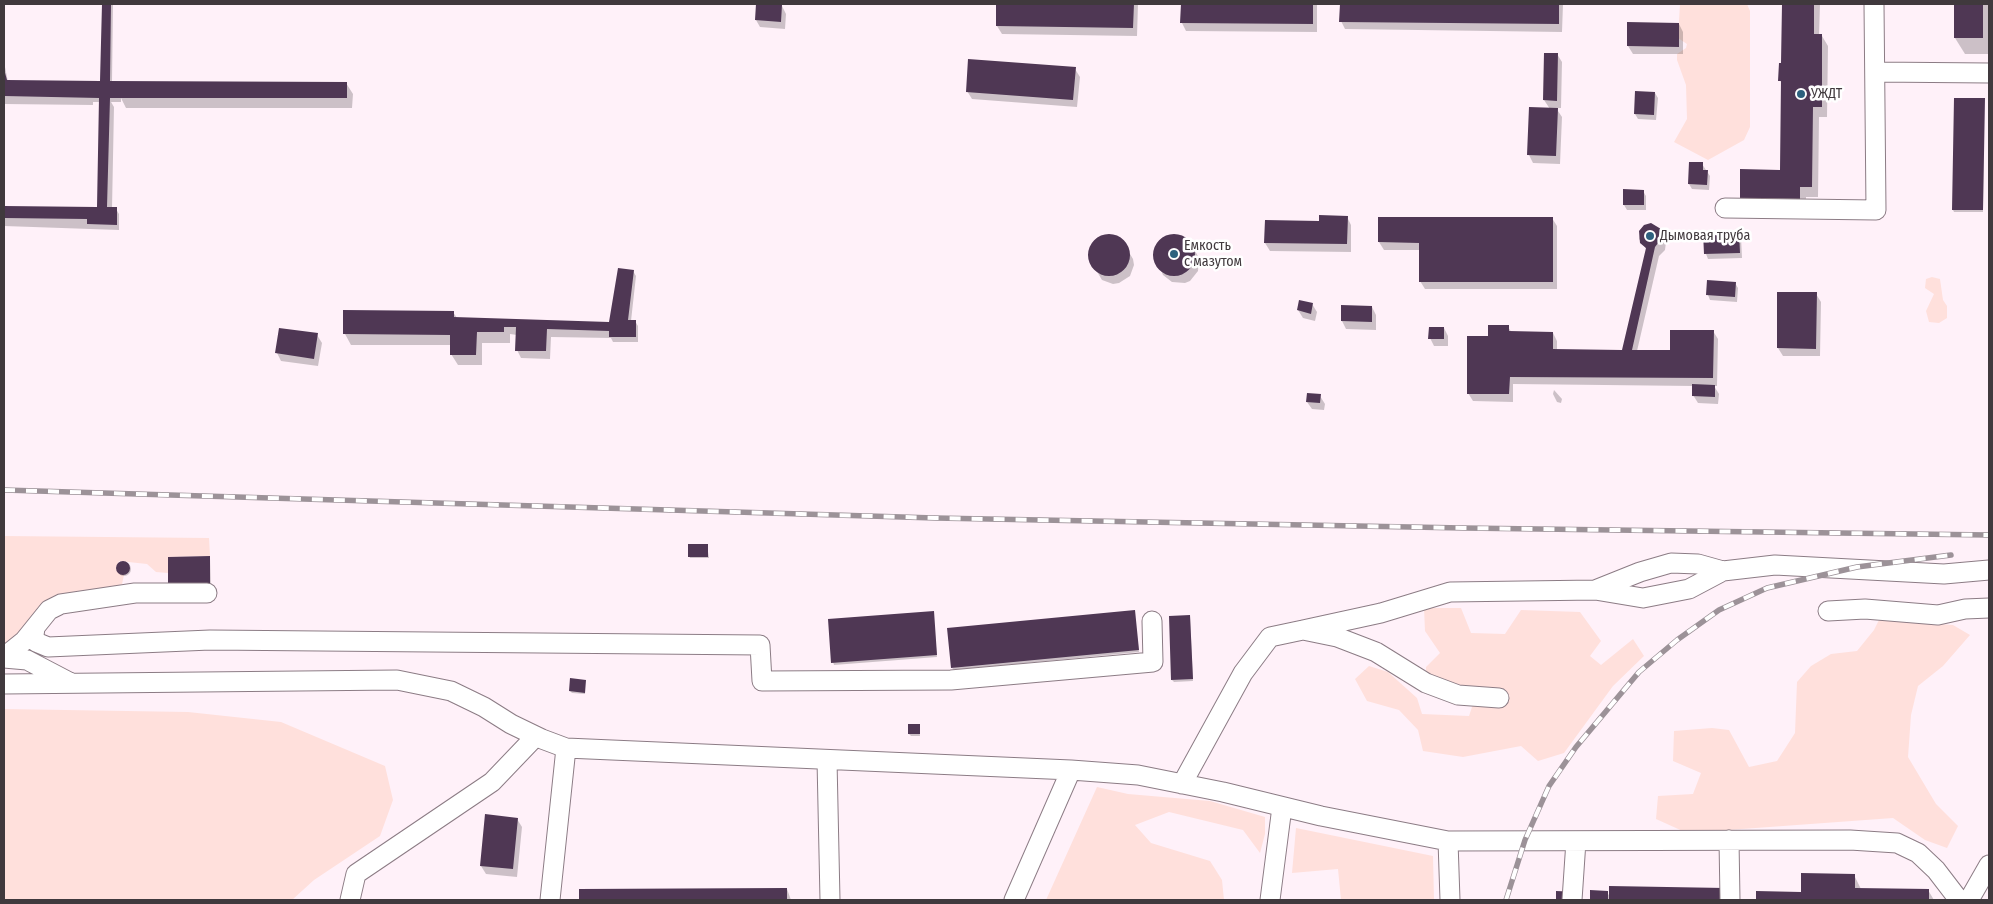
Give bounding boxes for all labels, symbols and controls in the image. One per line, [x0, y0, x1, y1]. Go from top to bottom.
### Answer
place label: УЖДТ [1811, 86, 1842, 102]
marker: УЖДТ [1795, 88, 1807, 100]
place label: Дымовая труба [1660, 228, 1750, 244]
marker: Дымовая труба [1644, 230, 1656, 242]
place label: Емкость с мазутом [1184, 238, 1242, 270]
marker: Емкость с мазутом [1168, 248, 1180, 260]

